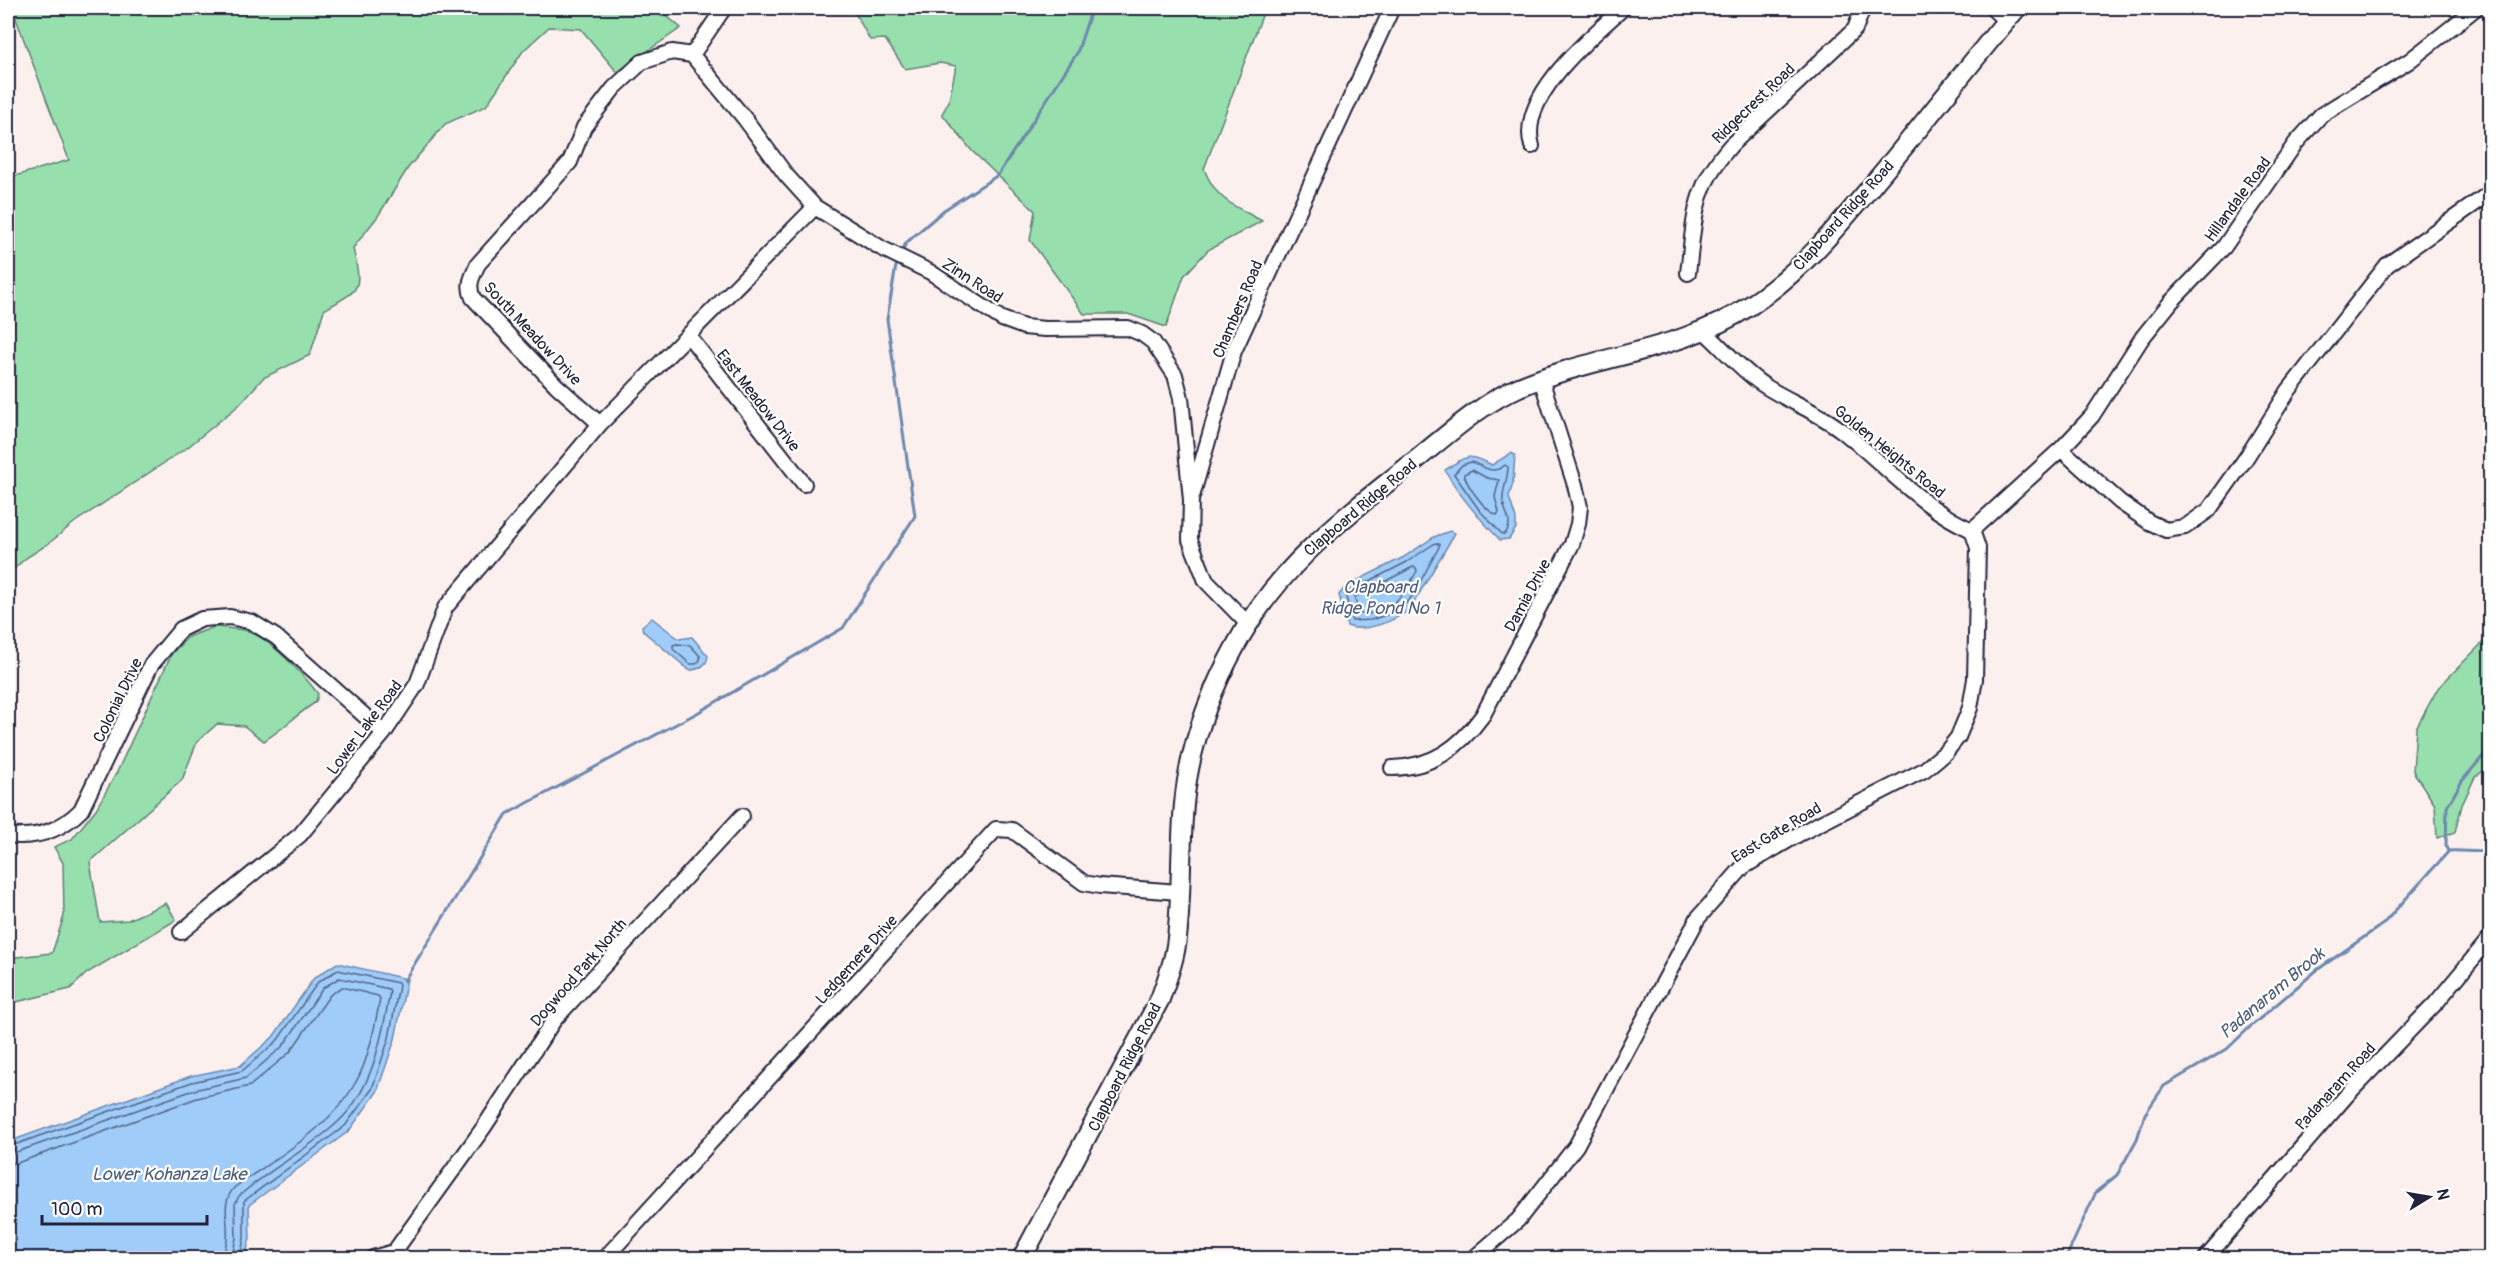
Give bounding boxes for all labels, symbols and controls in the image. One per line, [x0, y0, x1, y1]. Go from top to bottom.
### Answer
street label: Ridgecrest Road [1708, 59, 1799, 148]
street label: Hillandale Road [2200, 153, 2275, 246]
street label: Clapboard Ridge Road [1789, 156, 1899, 275]
street label: Zinn Road [938, 254, 1007, 308]
street label: Chambers Road [1208, 258, 1267, 361]
street label: South Meadow Drive [479, 278, 586, 390]
street label: East Meadow Drive [712, 346, 804, 456]
street label: Golden Heights Road [1830, 401, 1949, 503]
street label: Clapboard Ridge Road [1300, 455, 1421, 561]
street label: Damia Drive [1500, 556, 1555, 635]
water label: Clapboard Ridge Pond No 1 [1320, 576, 1442, 620]
street label: Colonial Drive [89, 655, 147, 746]
street label: Lower Lake Road [323, 676, 407, 779]
street label: East Gate Road [1728, 798, 1825, 868]
street label: Ledgemere Drive [811, 911, 902, 1009]
street label: Dogwood Park North [526, 915, 631, 1031]
water label: Padanaram Brook [2215, 942, 2331, 1044]
street label: Clapboard Ridge Road [1084, 1000, 1166, 1135]
street label: Padanaram Road [2291, 1039, 2380, 1135]
water label: Lower Kohanza Lake [92, 1163, 248, 1186]
north arrow [2399, 1167, 2459, 1227]
text: N [2432, 1187, 2454, 1202]
scale bar [42, 1188, 207, 1226]
text: 100 m [51, 1198, 103, 1221]

